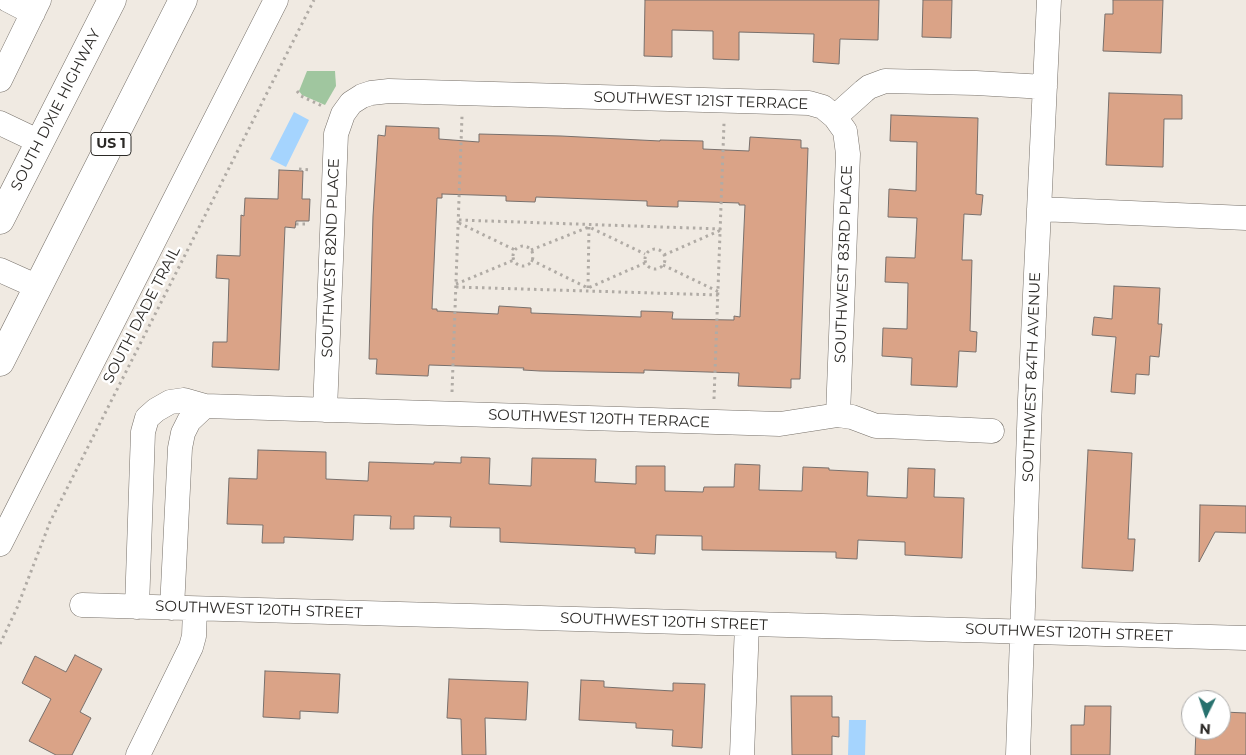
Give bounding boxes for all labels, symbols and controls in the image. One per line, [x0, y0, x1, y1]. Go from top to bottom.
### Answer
street label: SOUTH DIXIE HIGHWAY [7, 26, 105, 194]
street label: SOUTHWEST 121ST TERRACE [593, 88, 809, 114]
road number: US 1 [91, 132, 131, 156]
street label: SOUTHWEST 82ND PLACE [319, 158, 343, 358]
street label: SOUTHWEST 83RD PLACE [832, 165, 856, 363]
street label: SOUTH DADE TRAIL [100, 244, 184, 386]
street label: SOUTHWEST 84TH AVENUE [1019, 272, 1045, 482]
street label: SOUTHWEST 120TH TERRACE [488, 406, 710, 432]
street label: SOUTHWEST 120TH STREET [155, 597, 363, 623]
street label: SOUTHWEST 120TH STREET [560, 609, 768, 635]
street label: SOUTHWEST 120TH STREET [965, 620, 1173, 646]
north arrow [1181, 690, 1231, 740]
text: N [1199, 720, 1211, 738]

